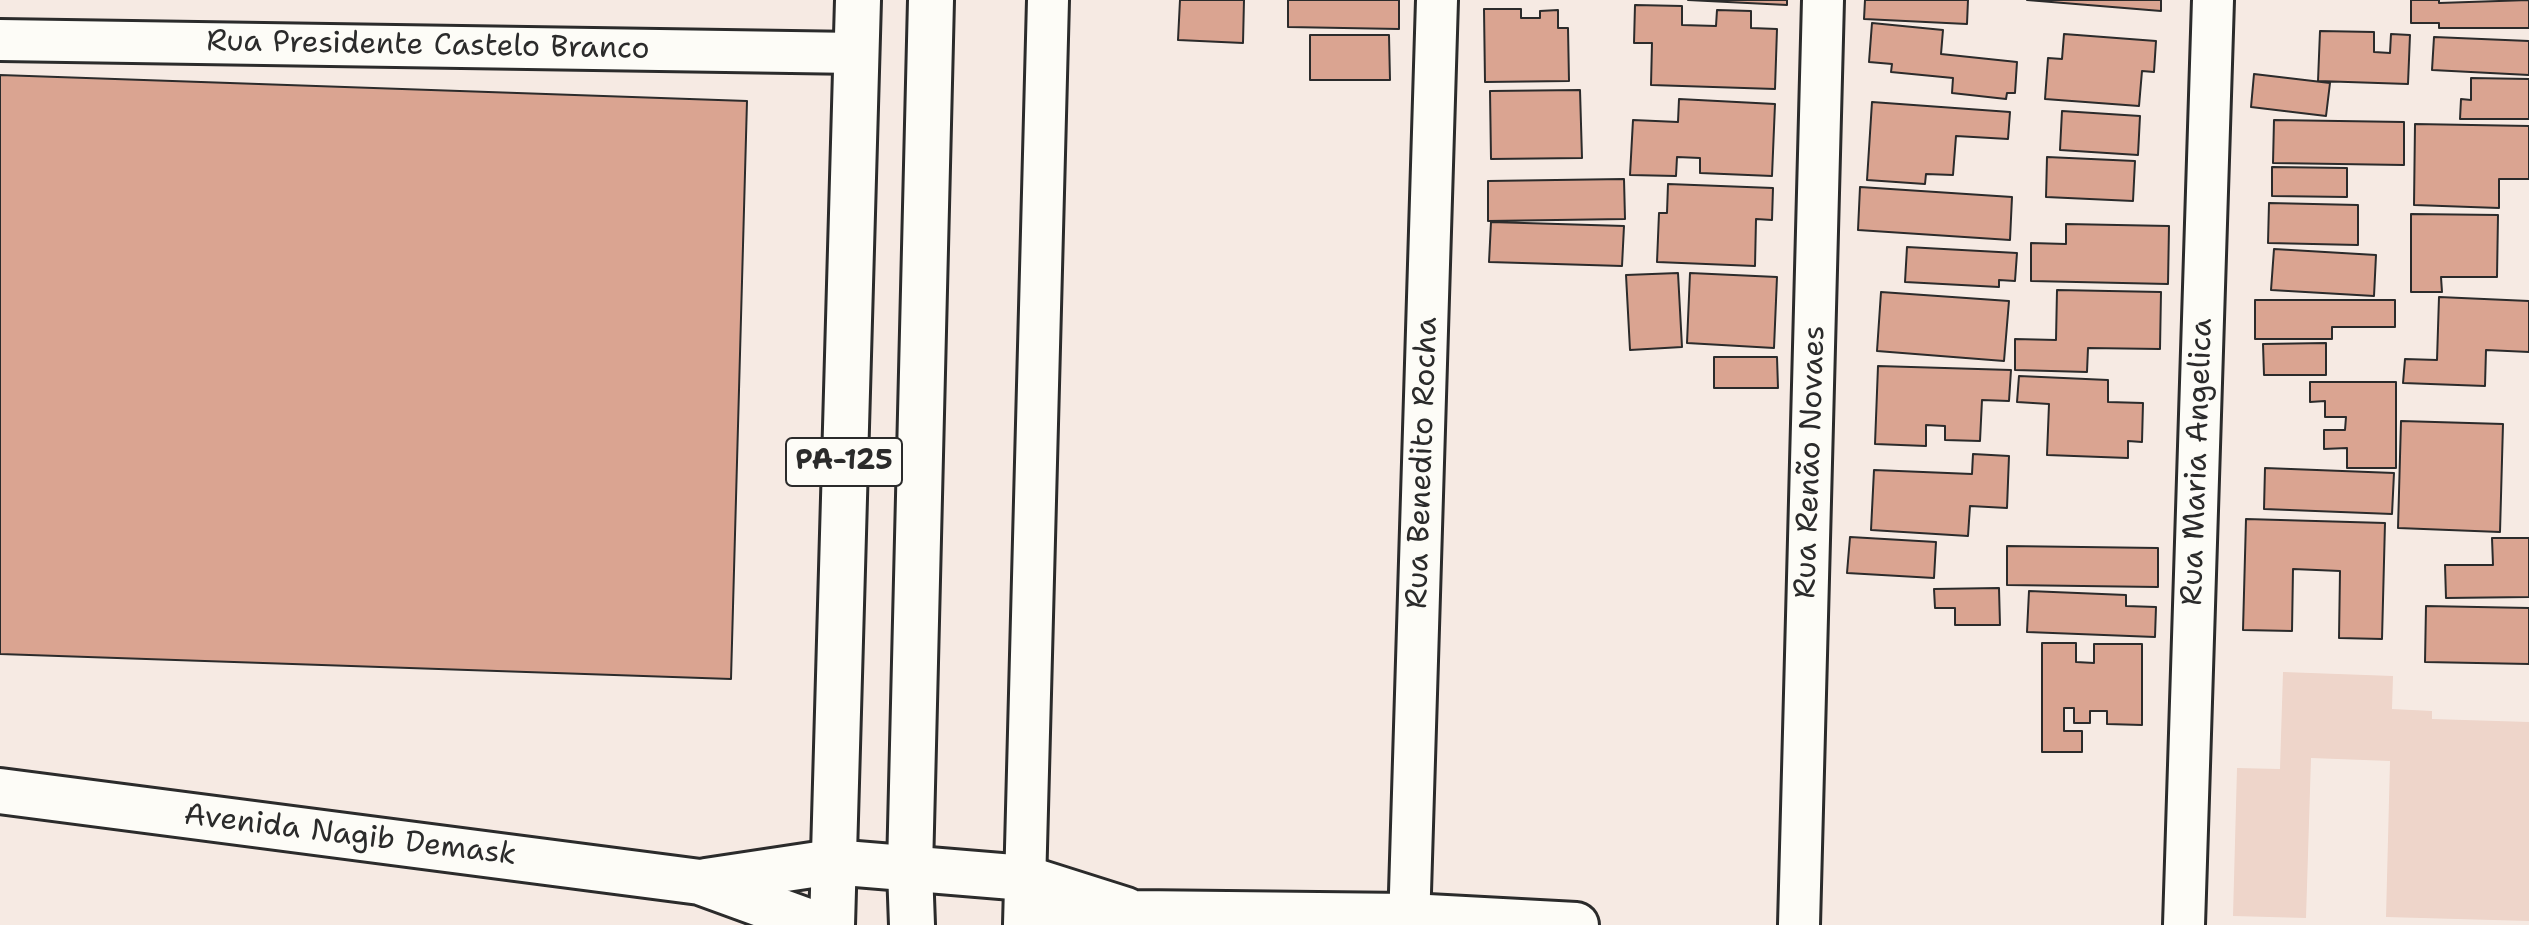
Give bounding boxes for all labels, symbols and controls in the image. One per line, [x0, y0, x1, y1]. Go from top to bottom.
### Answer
street label: Rua Presidente Castelo Branco [206, 24, 650, 68]
street label: Rua Benedito Rocha [1400, 316, 1446, 610]
street label: Rua Maria Angelica [2175, 318, 2221, 606]
street label: Rua Renão Novaes [1788, 325, 1834, 599]
road number: PA-125 [786, 438, 902, 486]
street label: Avenida Nagib Demask [182, 798, 518, 874]

